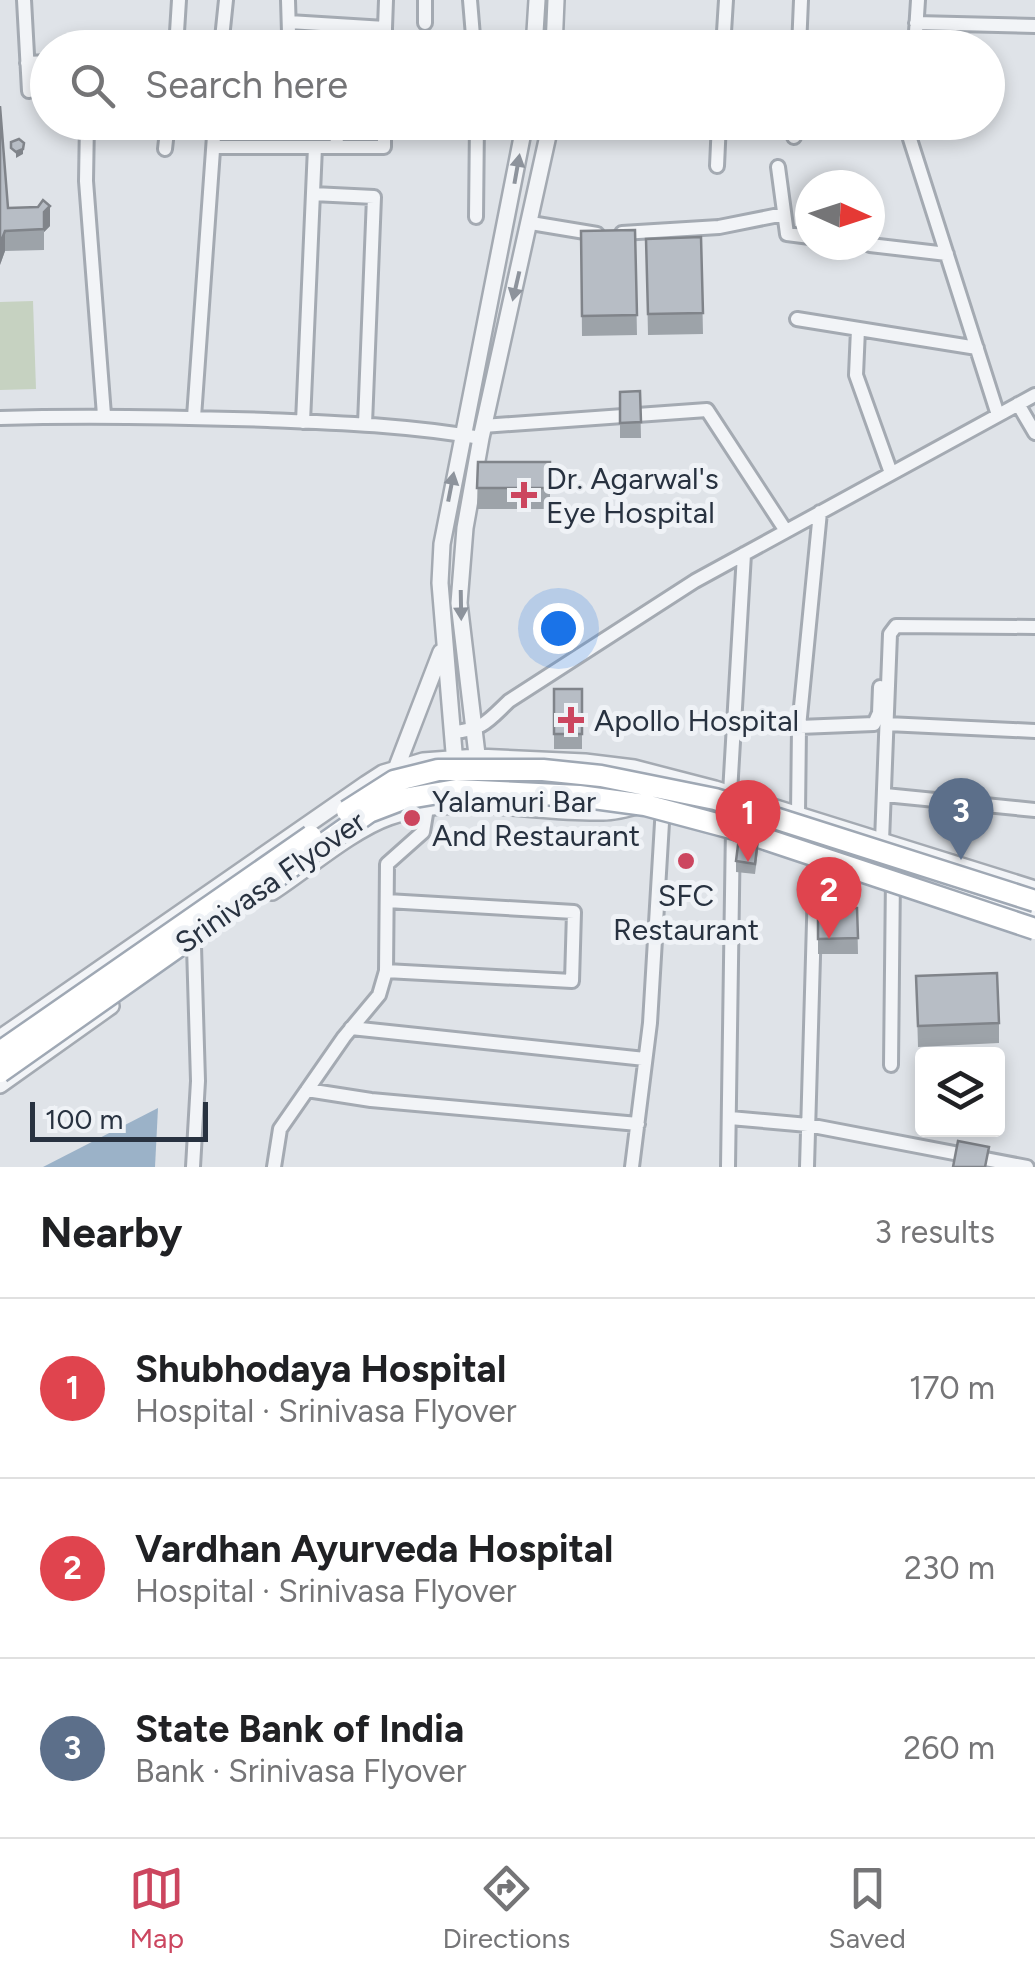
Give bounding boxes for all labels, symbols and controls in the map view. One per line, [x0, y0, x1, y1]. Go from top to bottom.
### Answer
search box [30, 30, 1005, 140]
icon: search [65, 58, 120, 113]
text: Search here [145, 62, 348, 108]
one-way arrow [510, 153, 525, 184]
north arrow [795, 170, 885, 260]
one-way arrow [508, 271, 523, 302]
place label: Dr. Agarwal's Eye Hospital [546, 460, 719, 531]
one-way arrow [444, 472, 460, 503]
marker: Dr. Agarwal's Eye Hospital [511, 482, 537, 508]
one-way arrow [453, 590, 469, 622]
your location [533, 603, 584, 654]
place label: Apollo Hospital [594, 702, 799, 739]
marker: Apollo Hospital [558, 707, 584, 733]
pin: 3 [928, 778, 994, 860]
pin: 1 [716, 780, 780, 862]
place label: Yalamuri Bar And Restaurant [432, 783, 640, 854]
street label: Srinivasa Flyover [168, 803, 372, 961]
marker: Yalamuri Bar And Restaurant [401, 807, 423, 829]
marker: SFC Restaurant [675, 850, 697, 872]
pin: 2 [796, 856, 862, 939]
place label: SFC Restaurant [613, 877, 759, 948]
map controls [915, 1047, 1005, 1137]
button: layers [915, 1047, 1005, 1137]
scale bar [30, 1097, 208, 1142]
text: 100 m [45, 1102, 123, 1136]
text: Nearby [40, 1207, 182, 1258]
text: 3 results [875, 1213, 995, 1251]
text: Shubhodaya Hospital [135, 1346, 506, 1392]
text: 1 [66, 1369, 79, 1407]
text: 170 m [909, 1369, 995, 1407]
text: Hospital · Srinivasa Flyover [135, 1392, 517, 1430]
text: Vardhan Ayurveda Hospital [135, 1526, 613, 1572]
text: 2 [63, 1549, 82, 1587]
text: 230 m [904, 1549, 995, 1587]
text: Hospital · Srinivasa Flyover [135, 1572, 517, 1610]
text: State Bank of India [135, 1706, 464, 1752]
text: 3 [64, 1729, 81, 1767]
text: 260 m [903, 1729, 995, 1767]
text: Bank · Srinivasa Flyover [135, 1752, 467, 1790]
tab: Map [129, 1861, 184, 1955]
tab: Directions [443, 1861, 570, 1955]
tab: Saved [829, 1861, 906, 1955]

